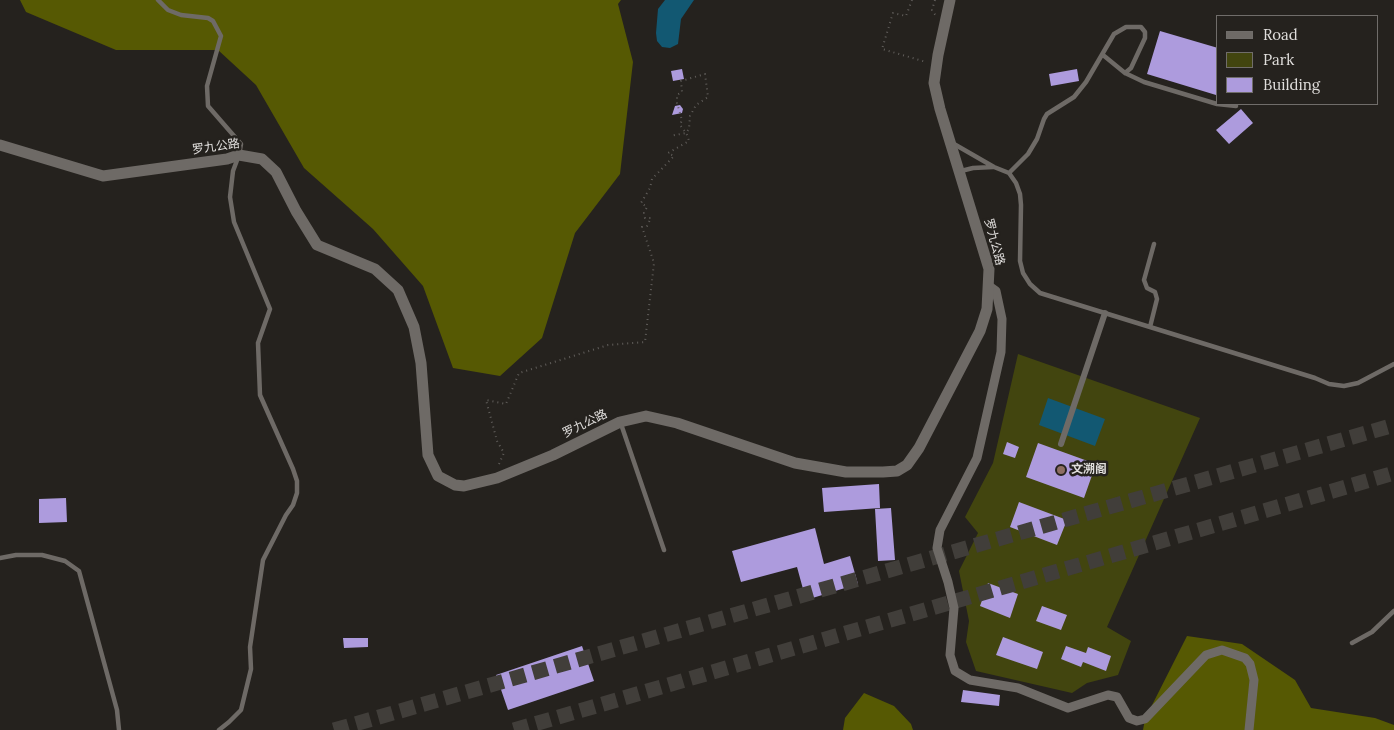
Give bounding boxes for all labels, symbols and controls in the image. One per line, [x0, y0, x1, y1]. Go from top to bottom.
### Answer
legend [1216, 15, 1379, 105]
text: Road [1263, 25, 1298, 44]
text: Park [1263, 50, 1294, 69]
text: Building [1263, 75, 1320, 94]
street label: 罗九公路 [191, 137, 241, 157]
street label: 罗九公路 [981, 217, 1007, 267]
street label: 罗九公路 [560, 407, 610, 441]
place label: 文溯阁 [1071, 463, 1107, 477]
marker: 文溯阁 [1055, 464, 1067, 476]

